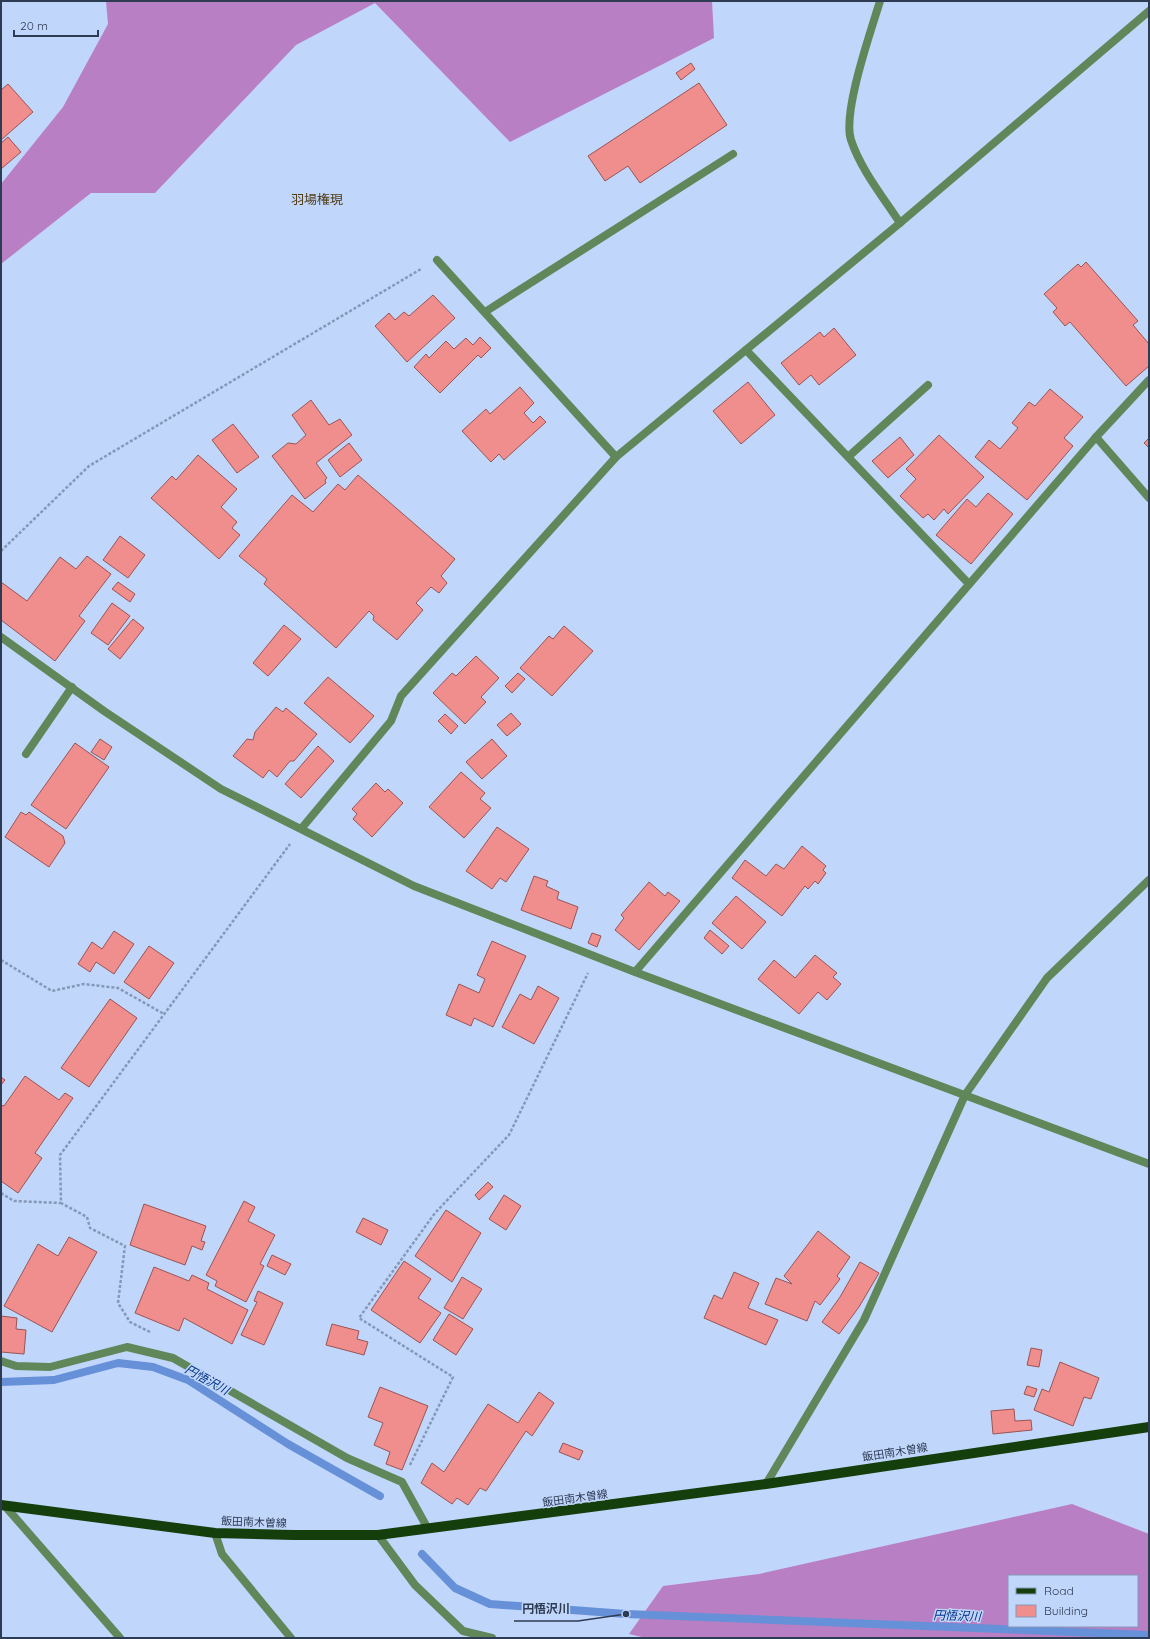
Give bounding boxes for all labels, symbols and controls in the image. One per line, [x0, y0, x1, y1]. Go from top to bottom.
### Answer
scale bar [14, 12, 98, 38]
text: 20 m [20, 18, 48, 33]
district label: 羽場権現 [291, 191, 343, 207]
water label: 円悟沢川 [183, 1361, 234, 1399]
street label: 飯田南木曽線 [861, 1440, 929, 1464]
street label: 飯田南木曽線 [541, 1486, 609, 1510]
street label: 飯田南木曽線 [221, 1514, 287, 1530]
legend [1008, 1575, 1138, 1627]
text: Road [1044, 1583, 1074, 1598]
callout: 円悟沢川 [514, 1597, 578, 1621]
text: 円悟沢川 [522, 1601, 570, 1616]
text: Building [1044, 1603, 1088, 1618]
water label: 円悟沢川 [933, 1607, 983, 1624]

